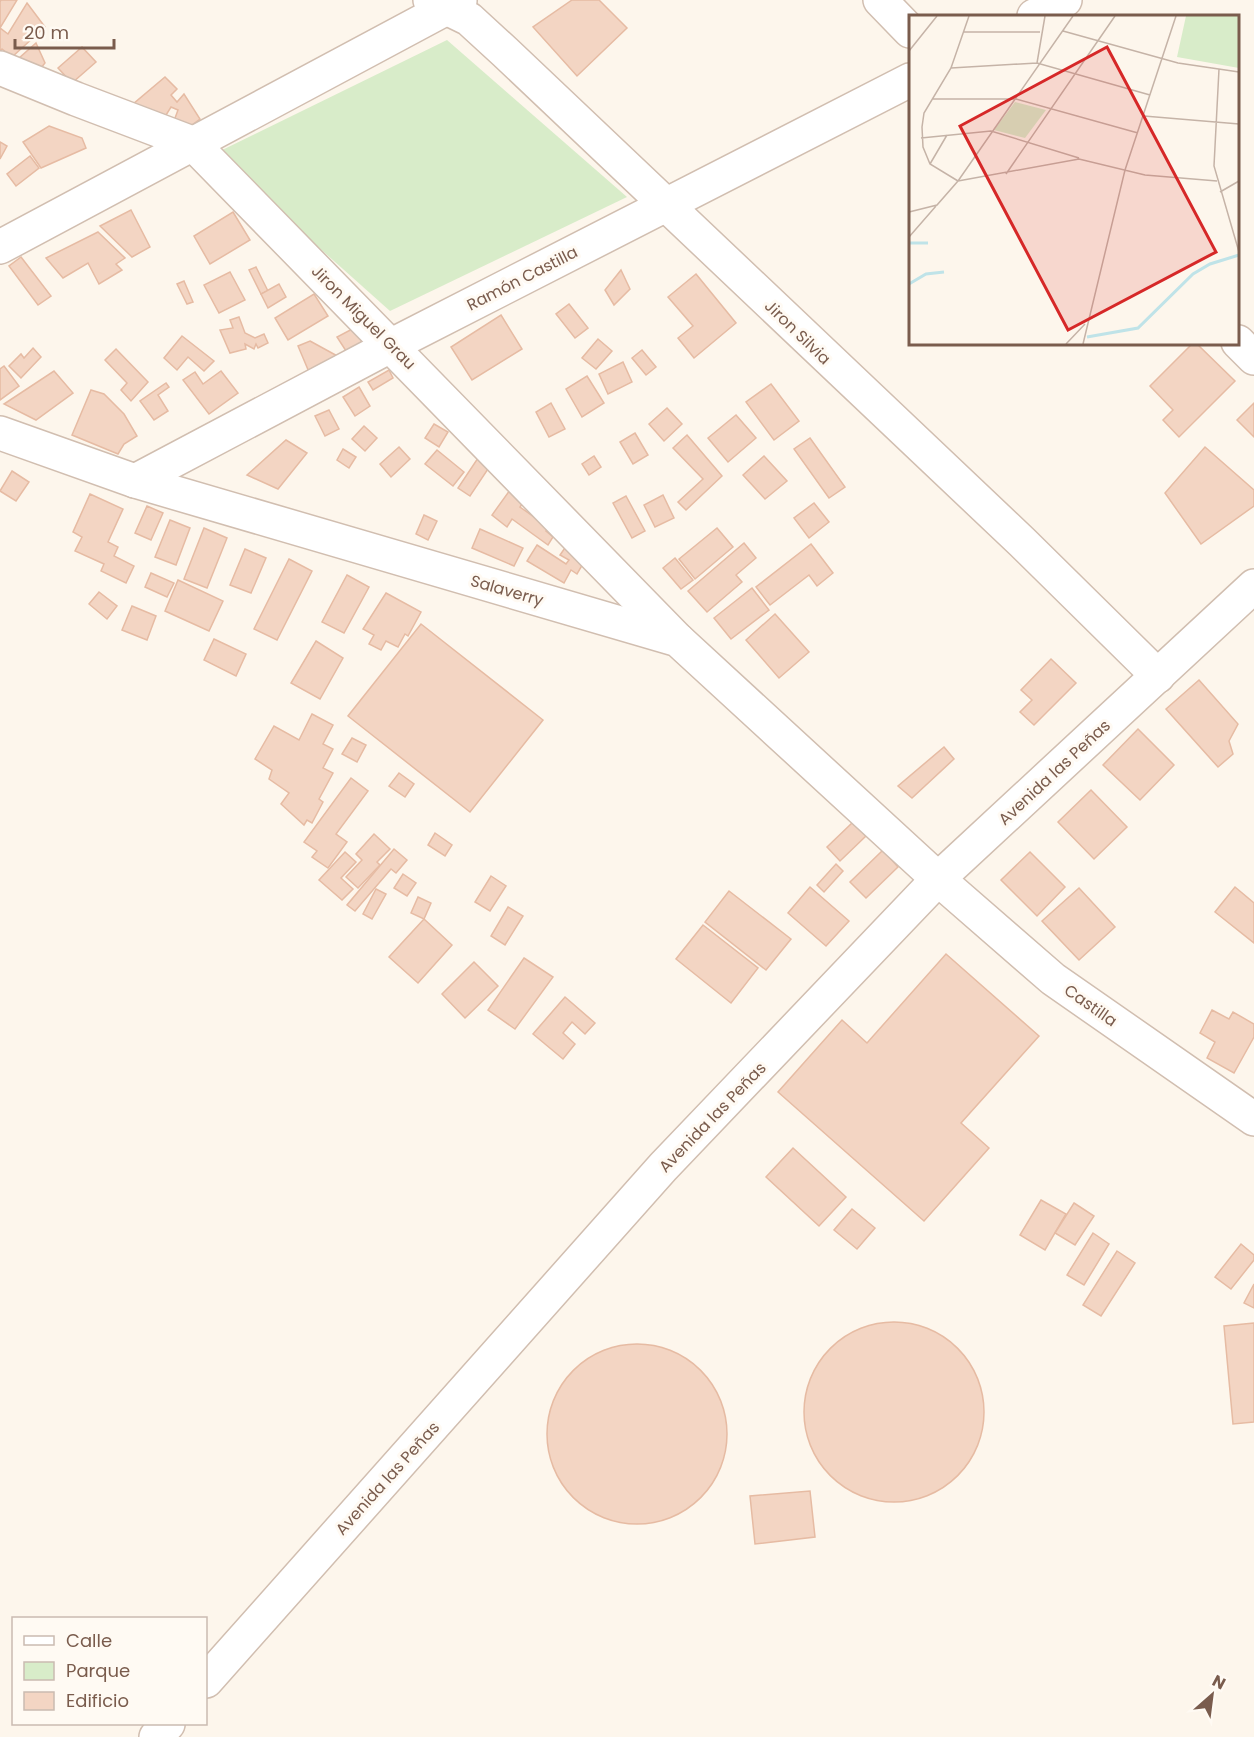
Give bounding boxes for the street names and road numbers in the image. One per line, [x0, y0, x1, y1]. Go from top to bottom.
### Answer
street label: Ramón Castilla [463, 241, 582, 316]
street label: Jiron Miguel Grau [306, 260, 421, 375]
street label: Jiron Silvia [759, 295, 836, 370]
street label: Salaverry [468, 569, 546, 612]
street label: Avenida las Peñas [993, 714, 1115, 830]
street label: Castilla [1060, 979, 1122, 1032]
street label: Avenida las Peñas [653, 1057, 771, 1178]
street label: Avenida las Peñas [330, 1416, 445, 1540]

